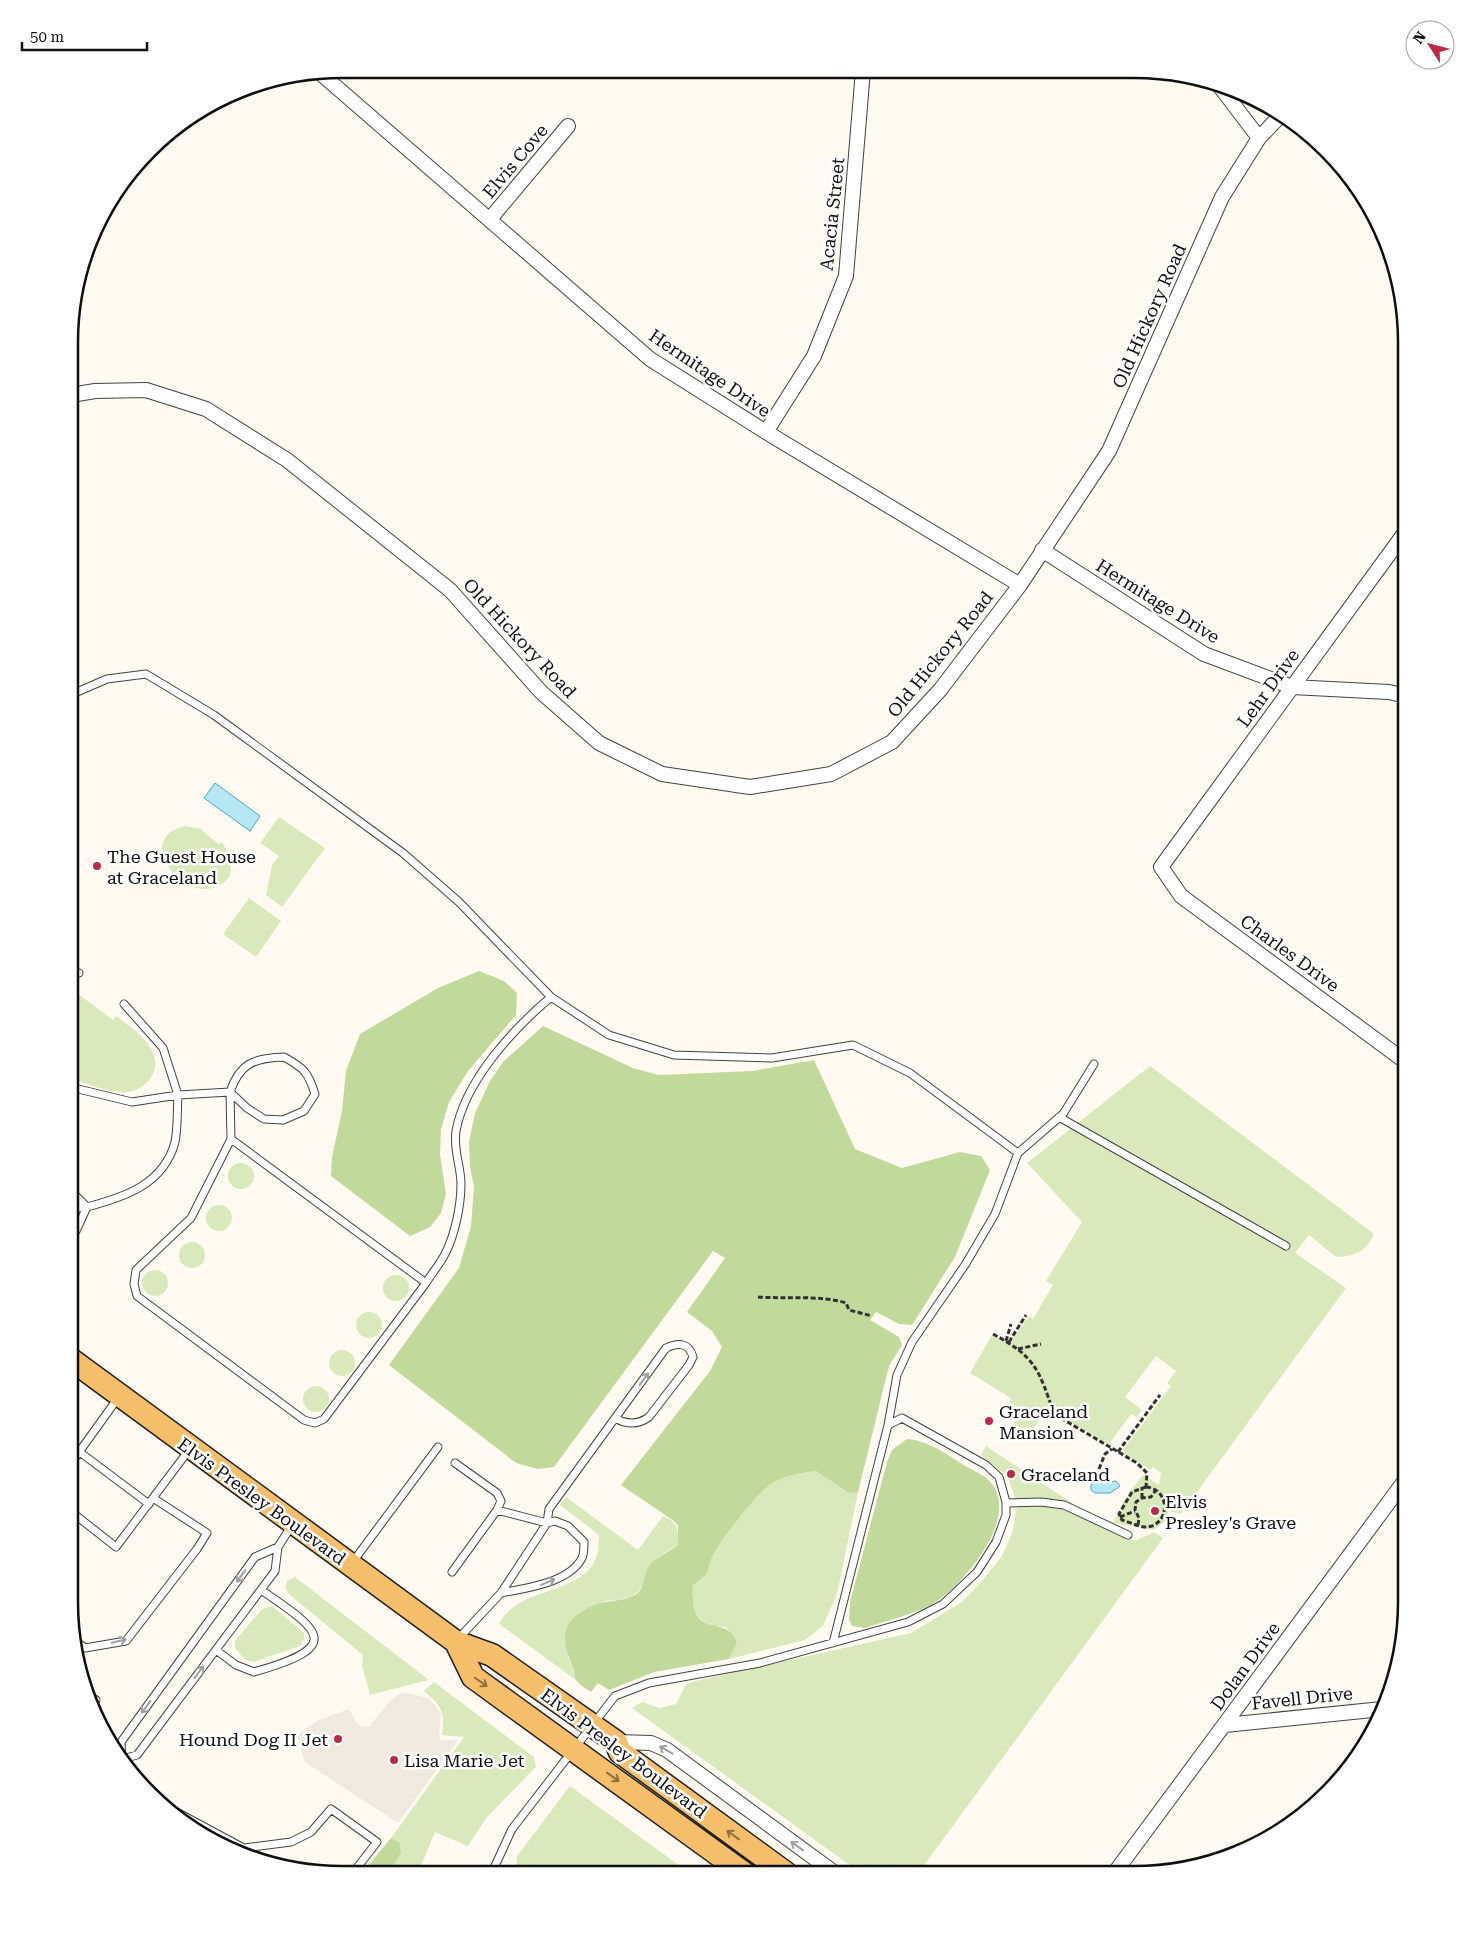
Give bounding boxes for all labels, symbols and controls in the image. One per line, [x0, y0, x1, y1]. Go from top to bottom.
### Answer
scale bar [22, 20, 148, 52]
north arrow [1405, 20, 1455, 70]
text: 50 m [30, 28, 65, 46]
text: N [1410, 28, 1429, 46]
street label: Elvis Cove [478, 120, 552, 202]
street label: Acacia Street [816, 156, 848, 272]
street label: Old Hickory Road [1108, 240, 1190, 391]
street label: Hermitage Drive [645, 325, 775, 421]
street label: Hermitage Drive [1092, 555, 1224, 648]
street label: Old Hickory Road [459, 574, 581, 702]
street label: Old Hickory Road [883, 586, 997, 721]
street label: Lehr Drive [1233, 645, 1303, 731]
place label: The Guest House at Graceland [107, 846, 256, 888]
marker: The Guest House at Graceland [91, 860, 103, 872]
street label: Charles Drive [1236, 910, 1344, 996]
one-way arrow [639, 1372, 649, 1386]
place label: Graceland Mansion [999, 1401, 1089, 1443]
marker: Graceland Mansion [983, 1415, 995, 1427]
street label: Elvis Presley Boulevard [174, 1433, 350, 1569]
place label: Graceland [1021, 1464, 1111, 1485]
marker: Graceland [1005, 1468, 1017, 1480]
place label: Elvis Presley's Grave [1165, 1491, 1296, 1533]
marker: Elvis Presley's Grave [1149, 1505, 1161, 1517]
one-way arrow [236, 1569, 246, 1583]
one-way arrow [540, 1577, 555, 1586]
street label: Dolan Drive [1206, 1618, 1284, 1714]
one-way arrow [111, 1636, 127, 1645]
one-way arrow [194, 1665, 204, 1679]
one-way arrow [474, 1677, 488, 1687]
street label: Favell Drive [1250, 1682, 1354, 1714]
street label: Elvis Presley Boulevard [537, 1684, 712, 1823]
one-way arrow [141, 1700, 151, 1714]
place label: Hound Dog II Jet [179, 1729, 328, 1750]
marker: Hound Dog II Jet [332, 1733, 344, 1745]
one-way arrow [658, 1745, 673, 1755]
place label: Lisa Marie Jet [404, 1750, 525, 1771]
marker: Lisa Marie Jet [388, 1754, 400, 1766]
one-way arrow [606, 1772, 619, 1783]
one-way arrow [726, 1830, 740, 1840]
one-way arrow [791, 1840, 804, 1851]

